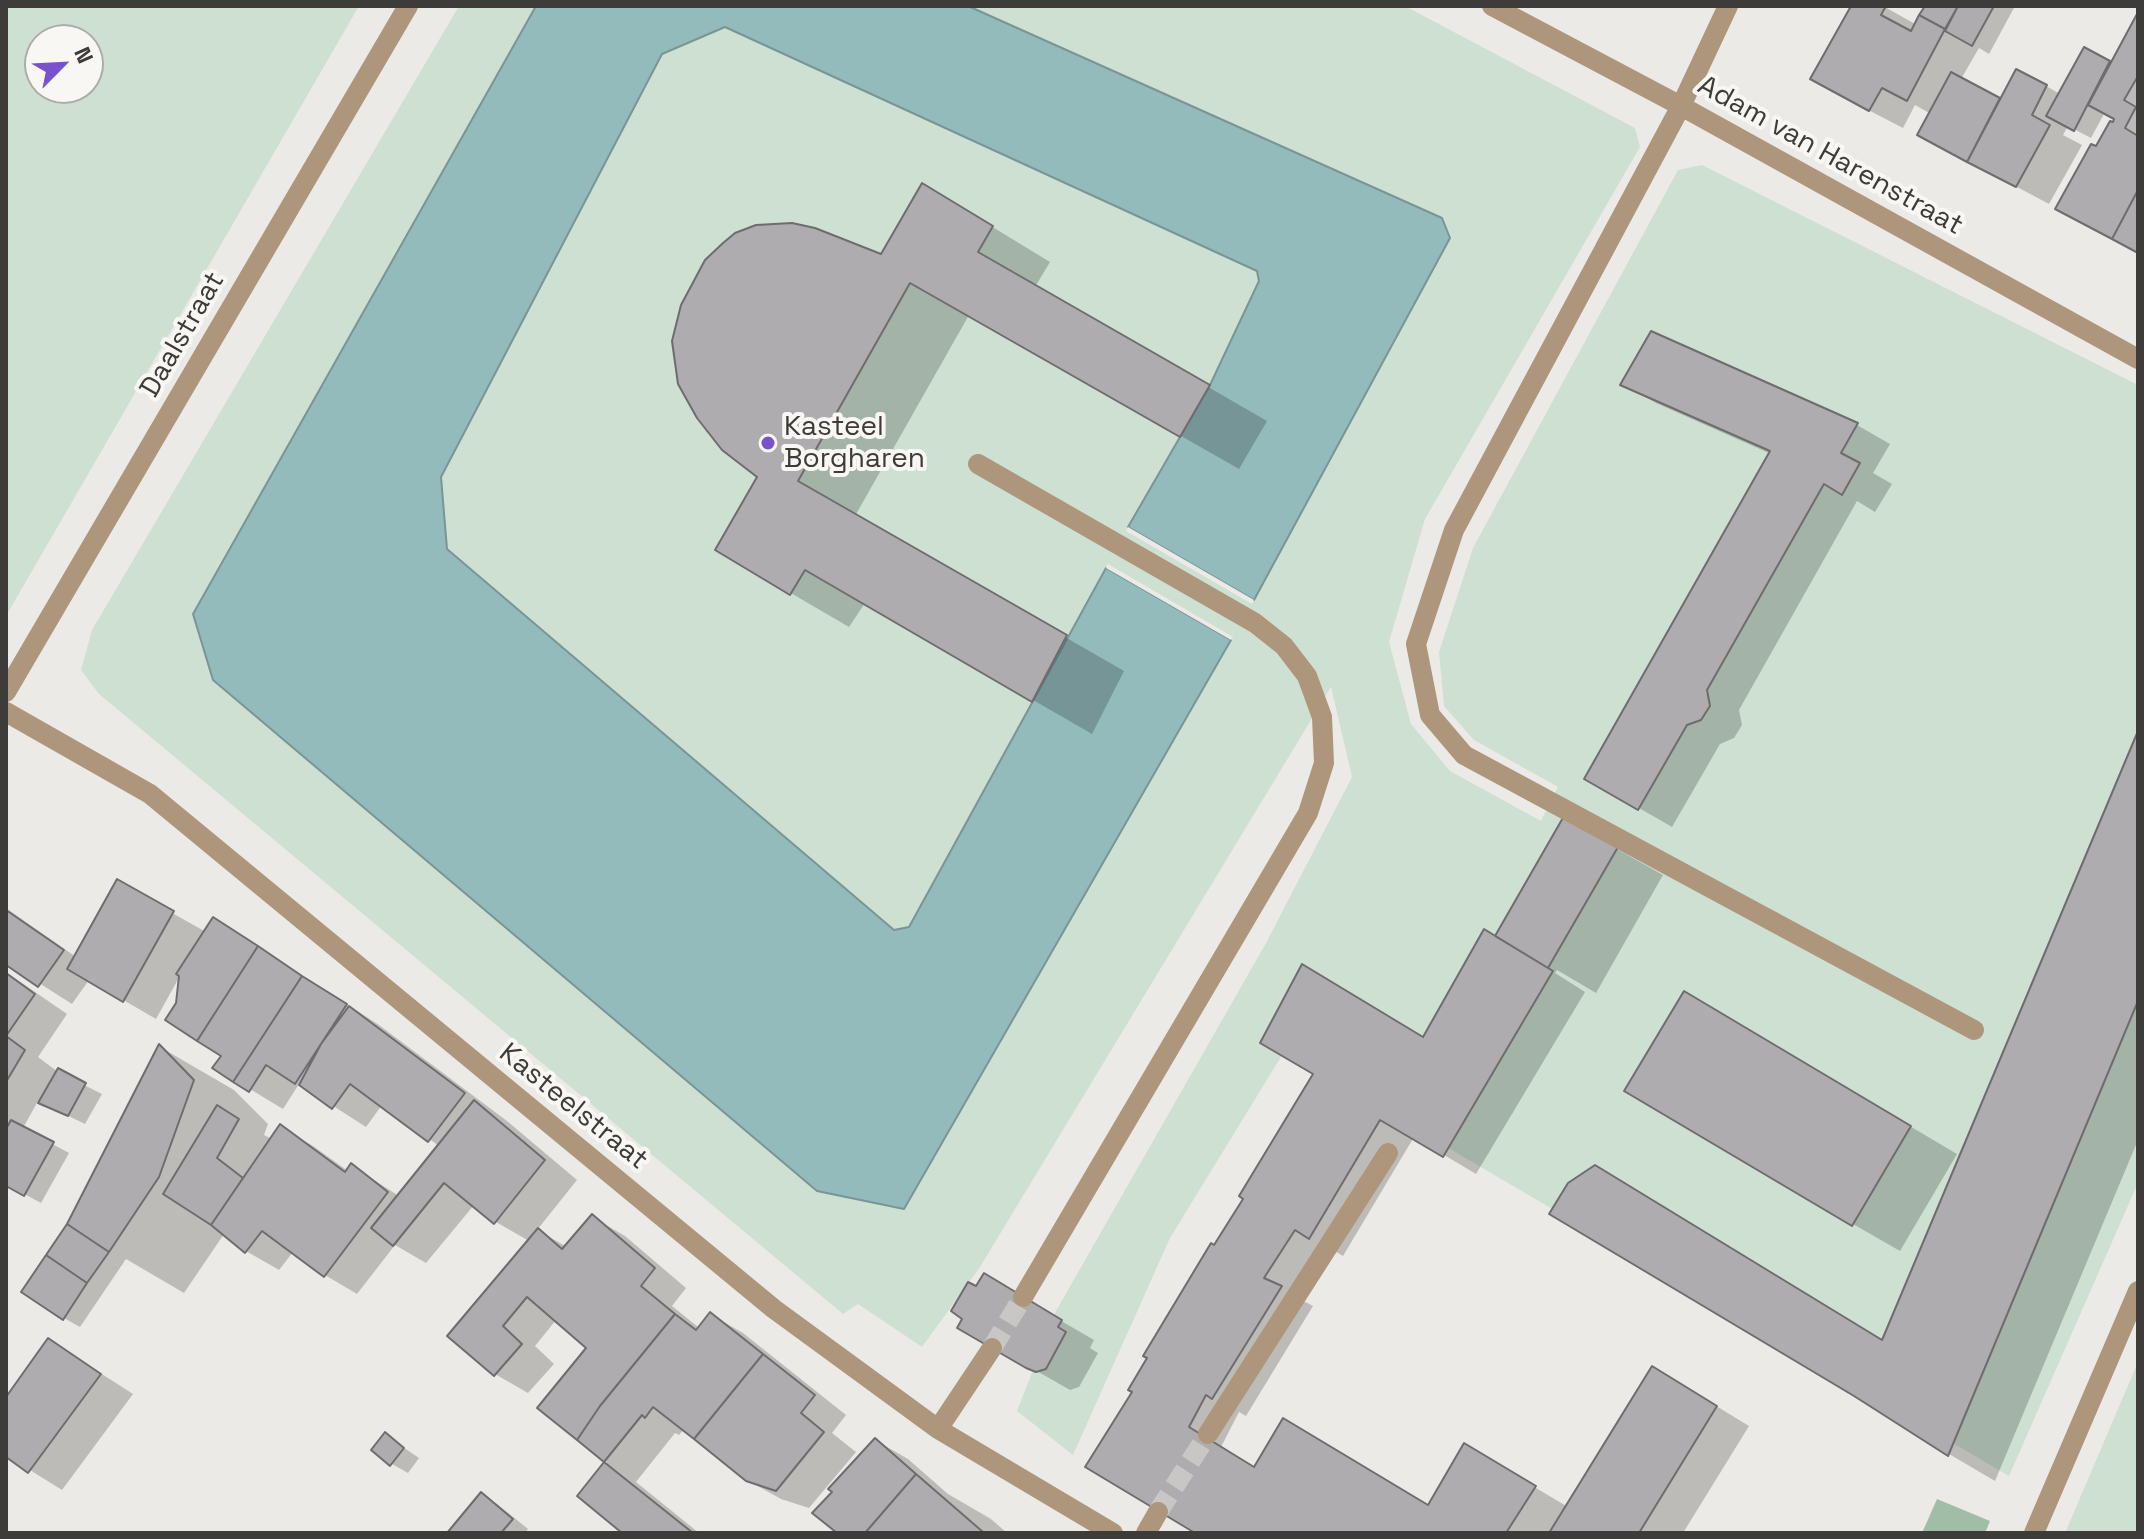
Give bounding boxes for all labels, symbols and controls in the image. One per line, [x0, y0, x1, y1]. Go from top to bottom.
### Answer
north arrow [24, 24, 104, 104]
text: N [68, 43, 100, 67]
street label: Adam van Harenstraat [1692, 69, 1968, 243]
street label: Daalstraat [134, 266, 232, 404]
place label: Kasteel Borgharen [784, 410, 925, 476]
marker: Kasteel Borgharen [759, 434, 777, 452]
street label: Kasteelstraat [492, 1037, 654, 1177]

